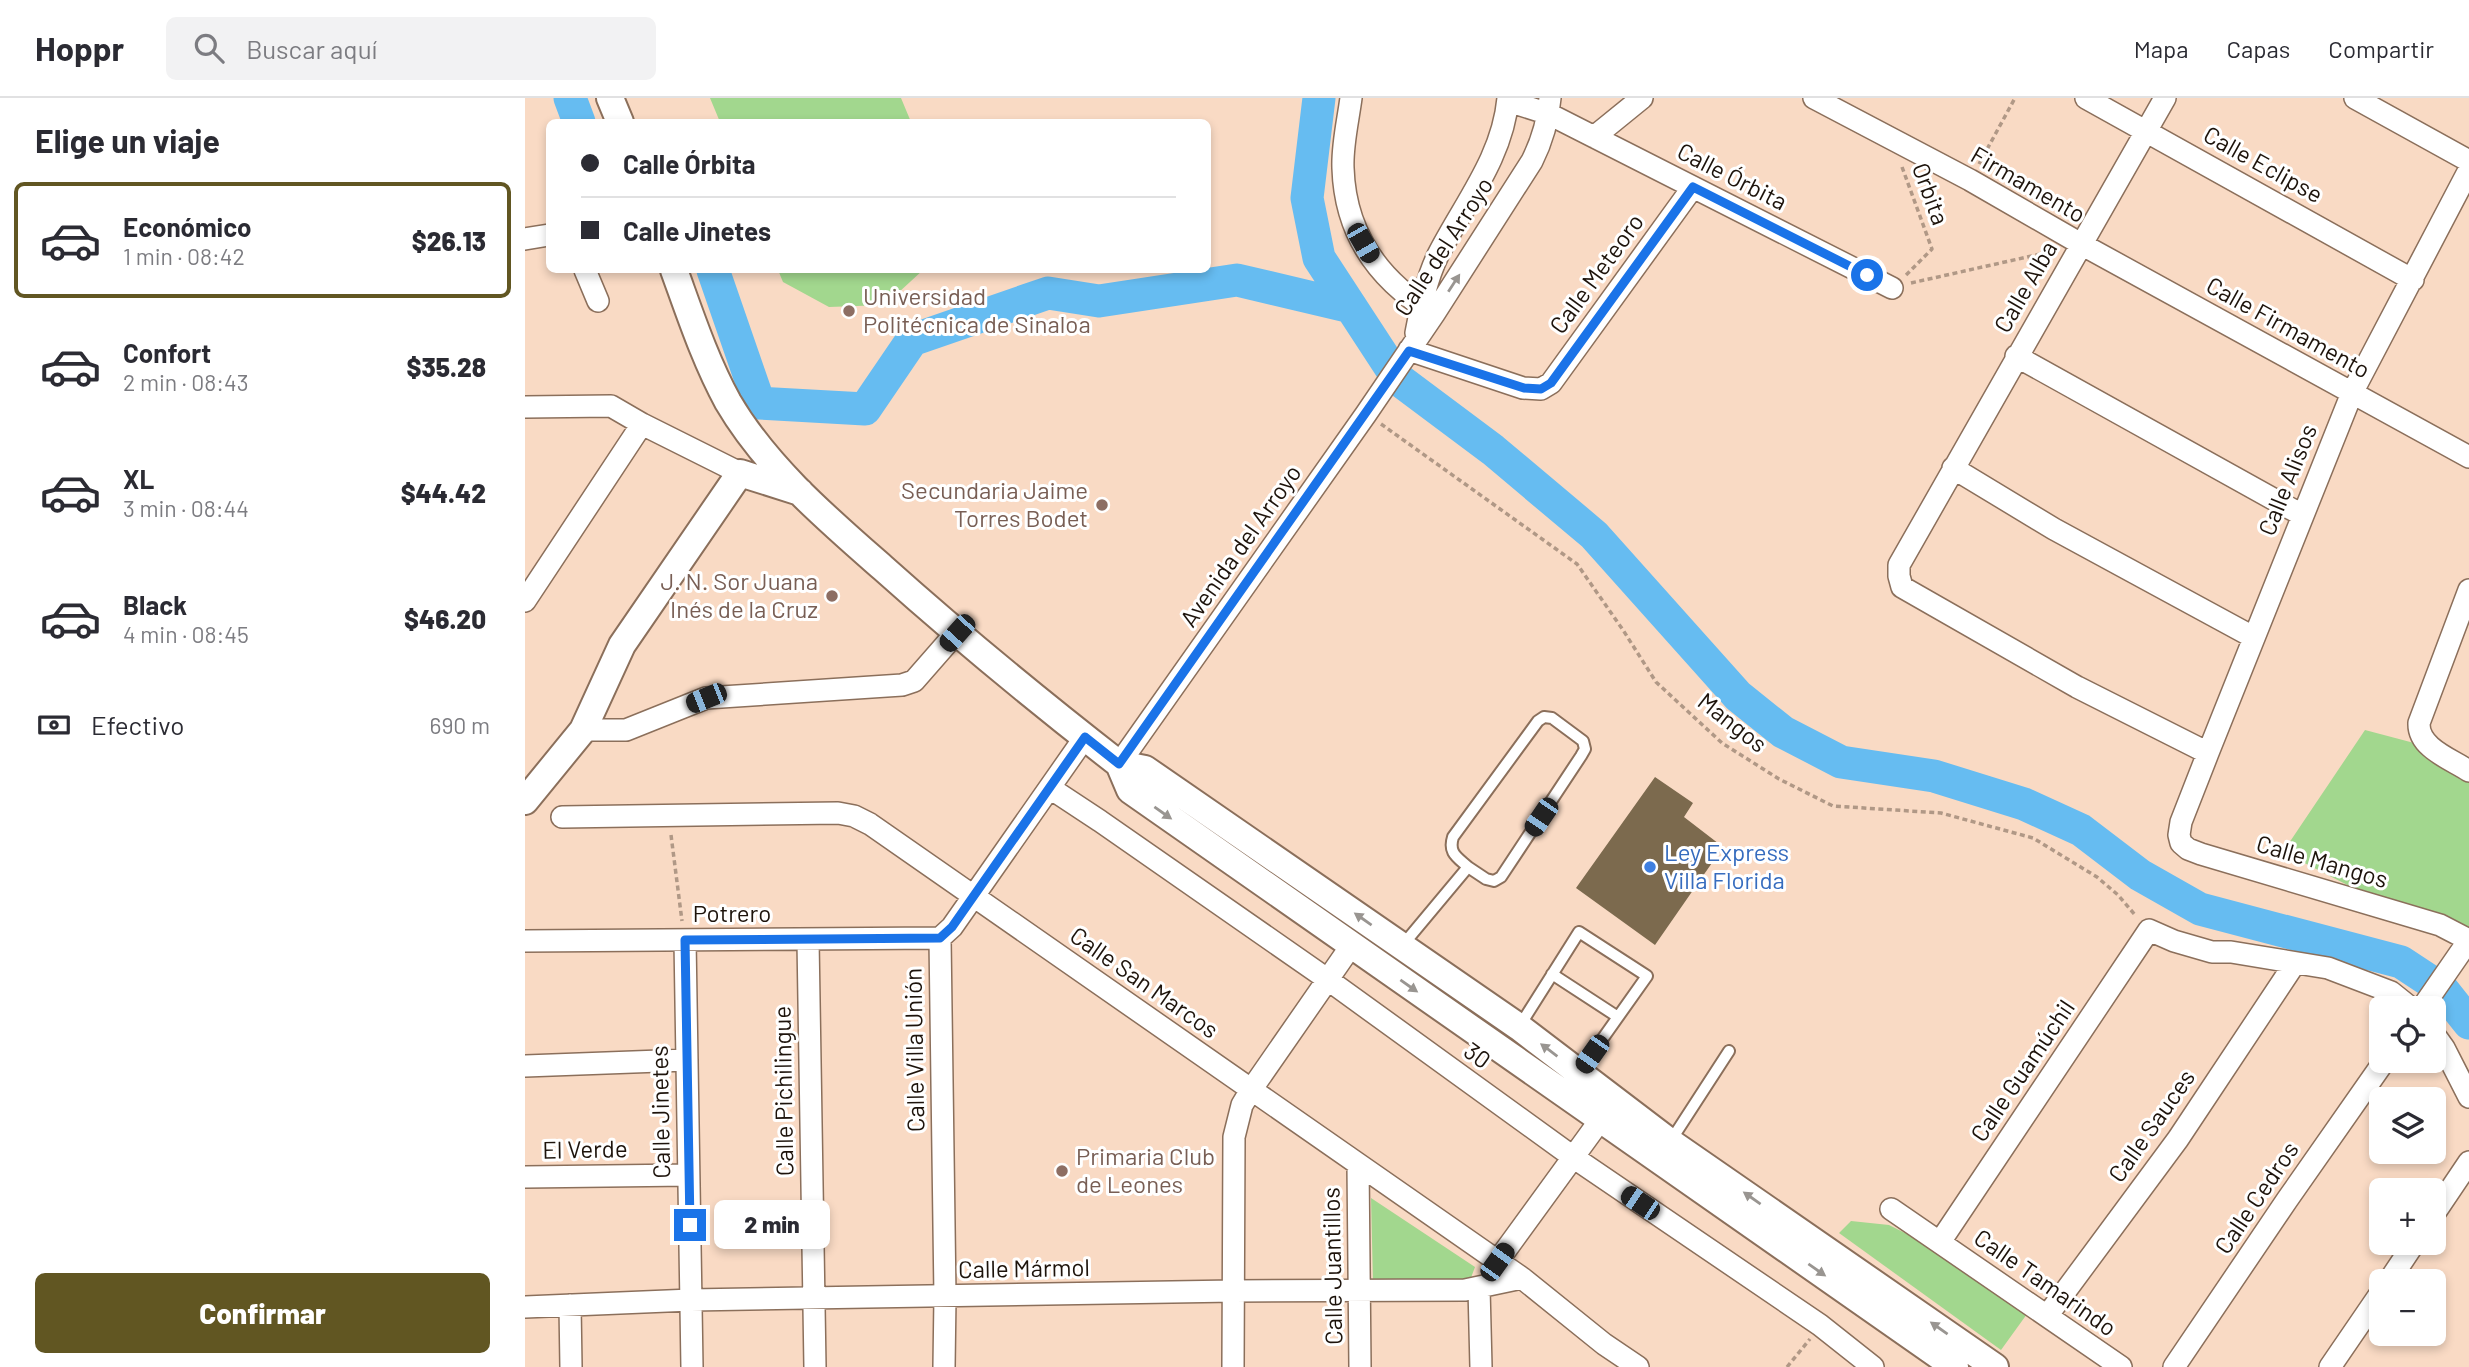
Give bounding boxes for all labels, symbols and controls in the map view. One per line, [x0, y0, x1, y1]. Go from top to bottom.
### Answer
search box [166, 17, 656, 80]
text: Hoppr [35, 28, 124, 68]
icon: search [190, 29, 228, 67]
text: Buscar aquí [246, 33, 377, 64]
text: Mapa [2134, 34, 2189, 63]
text: Capas [2227, 34, 2290, 63]
text: Compartir [2328, 34, 2434, 63]
street label: Calle Eclipse [2199, 119, 2328, 208]
text: Elige un viaje [35, 121, 220, 159]
street label: Calle Órbita [1673, 136, 1792, 216]
street label: Firmamento [1966, 139, 2091, 228]
text: Calle Órbita [623, 148, 756, 179]
street label: Orbita [1907, 159, 1956, 228]
street label: Calle del Arroyo [1387, 171, 1498, 321]
street label: Calle Meteoro [1543, 208, 1649, 339]
icon: car [39, 209, 102, 272]
text: Económico [123, 211, 252, 242]
text: Calle Jinetes [623, 215, 771, 246]
car [1344, 220, 1383, 266]
text: $26.13 [412, 225, 486, 256]
street label: Calle Alba [1987, 235, 2062, 337]
text: 1 min · 08:42 [123, 242, 245, 270]
route start [1851, 259, 1883, 291]
street label: Calle Firmamento [2202, 270, 2376, 384]
one-way arrow [1447, 273, 1460, 293]
place label: Universidad Politécnica de Sinaloa [863, 281, 1091, 338]
marker: Universidad Politécnica de Sinaloa [841, 303, 857, 319]
icon: car [39, 335, 102, 398]
text: Confort [123, 337, 211, 368]
text: $35.28 [407, 351, 486, 382]
text: 2 min · 08:43 [123, 368, 249, 396]
street label: Calle Alisos [2251, 419, 2322, 539]
street label: Avenida del Arroyo [1173, 458, 1307, 632]
icon: car [39, 461, 102, 524]
text: XL [123, 463, 154, 494]
place label: Secundaria Jaime Torres Bodet [901, 475, 1088, 532]
text: $44.42 [401, 477, 486, 508]
text: 3 min · 08:44 [123, 494, 249, 522]
marker: Secundaria Jaime Torres Bodet [1094, 497, 1110, 513]
place label: J. N. Sor Juana Inés de la Cruz [661, 566, 818, 623]
icon: car [39, 587, 102, 650]
marker: J. N. Sor Juana Inés de la Cruz [824, 588, 840, 604]
text: Black [123, 589, 187, 620]
text: $46.20 [404, 603, 486, 634]
car [936, 610, 979, 656]
text: 4 min · 08:45 [123, 620, 249, 648]
car [683, 680, 730, 716]
street label: Mangos [1693, 686, 1773, 758]
icon: cash [35, 706, 73, 744]
text: Efectivo [91, 709, 184, 740]
text: 690 m [430, 711, 490, 739]
car [1521, 794, 1562, 840]
one-way arrow [1154, 806, 1172, 820]
street label: Calle Mangos [2253, 828, 2391, 893]
place label: Ley Express Villa Florida [1664, 837, 1789, 894]
marker: Ley Express Villa Florida [1642, 859, 1658, 875]
street label: Potrero [693, 898, 771, 927]
one-way arrow [1354, 912, 1372, 926]
street label: Calle San Marcos [1065, 920, 1225, 1044]
street label: Calle Villa Unión [898, 968, 929, 1132]
one-way arrow [1400, 979, 1418, 993]
street label: Calle Guamúchil [1964, 994, 2080, 1147]
map controls [2369, 996, 2446, 1346]
button: locate [2369, 996, 2446, 1073]
street label: Calle Pichilingue [767, 1006, 798, 1176]
car [1572, 1031, 1613, 1077]
street label: 30 [1459, 1035, 1497, 1074]
one-way arrow [1540, 1043, 1558, 1057]
street label: Calle Jinetes [644, 1045, 675, 1179]
street label: Calle Sauces [2101, 1063, 2200, 1187]
button: layers [2369, 1087, 2446, 1164]
street label: El Verde [542, 1133, 628, 1164]
street label: Calle Cedros [2208, 1136, 2304, 1259]
place label: Primaria Club de Leones [1076, 1141, 1215, 1198]
marker: Primaria Club de Leones [1054, 1163, 1070, 1179]
button: + [2369, 1178, 2446, 1255]
car [1617, 1183, 1664, 1223]
street label: Calle Juantillos [1316, 1187, 1347, 1345]
one-way arrow [1743, 1191, 1761, 1205]
callout: 2 min [715, 1200, 830, 1250]
route end [674, 1209, 706, 1241]
text: 2 min [744, 1210, 800, 1238]
street label: Calle Tamarindo [1969, 1222, 2122, 1341]
car [1477, 1239, 1518, 1285]
street label: Calle Mármol [958, 1252, 1090, 1283]
one-way arrow [1808, 1263, 1826, 1277]
button: − [2369, 1269, 2446, 1346]
button: Confirmar [35, 1273, 490, 1353]
one-way arrow [1930, 1321, 1948, 1335]

